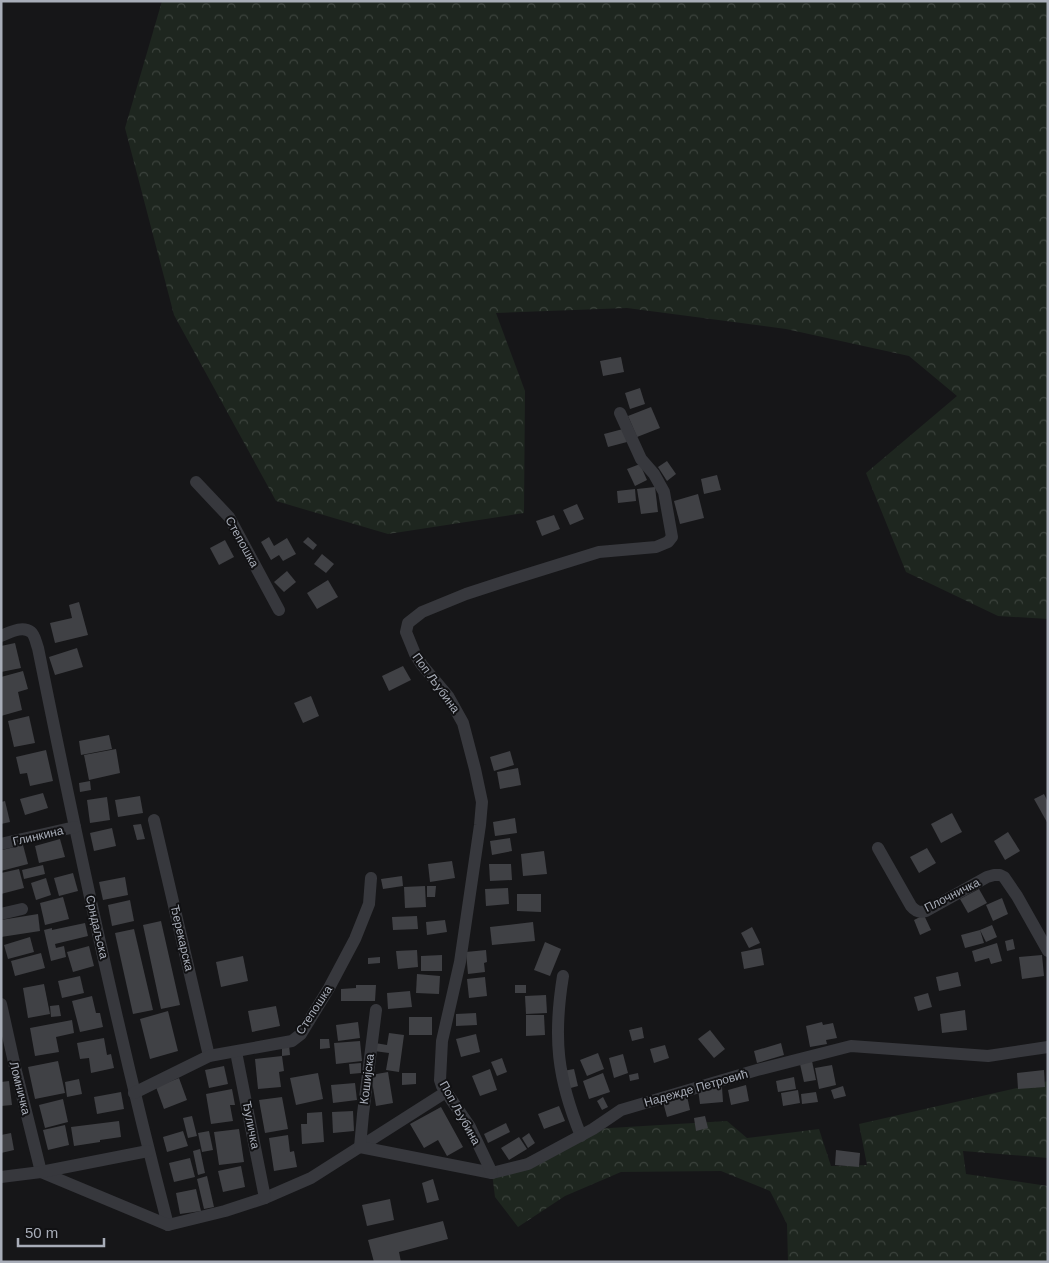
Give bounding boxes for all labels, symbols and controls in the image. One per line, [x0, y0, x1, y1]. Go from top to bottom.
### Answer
street label: Степошка [222, 514, 262, 570]
street label: Поп Љубина [410, 650, 463, 716]
street label: Глинкина [11, 823, 65, 849]
street label: Плочничка [922, 875, 982, 915]
street label: Срндаљска [83, 894, 111, 960]
street label: Ђерекарска [168, 904, 196, 973]
street label: Степошка [293, 983, 335, 1037]
street label: Кошијска [357, 1053, 377, 1105]
street label: Ломничка [7, 1060, 33, 1116]
street label: Надежде Петровић [642, 1066, 750, 1110]
street label: Поп Љубина [437, 1079, 483, 1148]
street label: Ђуличка [240, 1100, 263, 1150]
scale bar [18, 1216, 104, 1248]
text: 50 m [25, 1224, 58, 1241]

